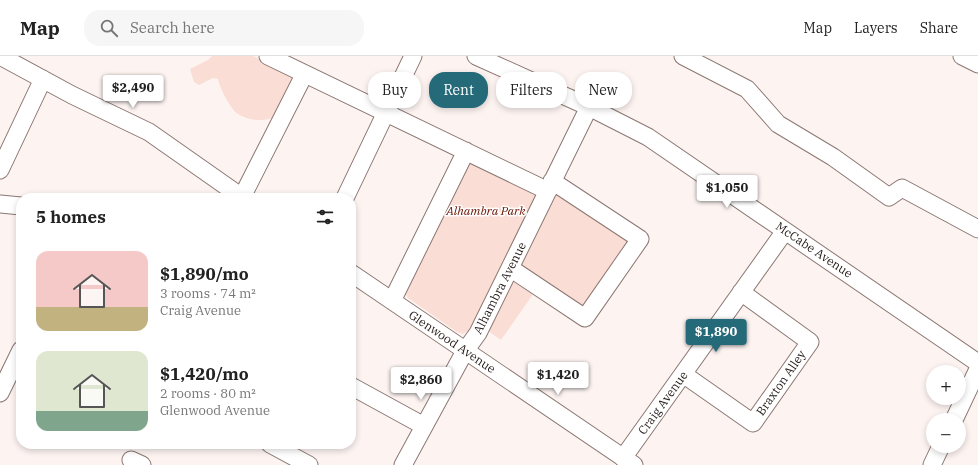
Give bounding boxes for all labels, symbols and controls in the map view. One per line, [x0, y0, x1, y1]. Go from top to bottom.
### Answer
search box [84, 10, 364, 46]
text: Map [20, 16, 60, 40]
icon: search [98, 17, 120, 39]
text: Search here [130, 18, 214, 37]
text: Map [804, 19, 832, 37]
text: Layers [854, 19, 898, 37]
text: Share [920, 19, 958, 37]
chip: Buy [368, 72, 421, 108]
chip: Rent [429, 72, 488, 108]
chip: Filters [496, 72, 567, 108]
chip: New [575, 72, 632, 108]
pin: $2,490 [100, 75, 166, 109]
text: $2,490 [112, 79, 154, 96]
pin: $1,050 [694, 175, 760, 209]
text: $1,050 [706, 179, 748, 196]
park label: Alhambra Park [445, 203, 526, 218]
text: 5 homes [36, 206, 106, 228]
icon: filters [314, 206, 336, 228]
street label: McCabe Avenue [773, 218, 856, 281]
street label: Alhambra Avenue [470, 239, 529, 336]
text: $1,890/mo [160, 263, 249, 285]
icon: home [68, 267, 116, 315]
text: 3 rooms · 74 m² [160, 285, 256, 302]
text: Craig Avenue [160, 302, 241, 319]
street label: Glenwood Avenue [406, 307, 499, 376]
pin: $1,890 [683, 319, 749, 353]
text: $1,890 [695, 323, 737, 340]
street label: Braxton Alley [753, 347, 809, 418]
pin: $1,420 [525, 362, 591, 396]
text: $1,420/mo [160, 363, 249, 385]
map controls [926, 365, 966, 453]
button: + [926, 365, 966, 405]
text: $1,420 [537, 366, 579, 383]
icon: home [68, 367, 116, 415]
pin: $2,860 [388, 367, 454, 401]
street label: Craig Avenue [635, 368, 691, 437]
text: $2,860 [400, 371, 442, 388]
text: 2 rooms · 80 m² [160, 385, 256, 402]
text: Glenwood Avenue [160, 402, 270, 419]
button: − [926, 413, 966, 453]

